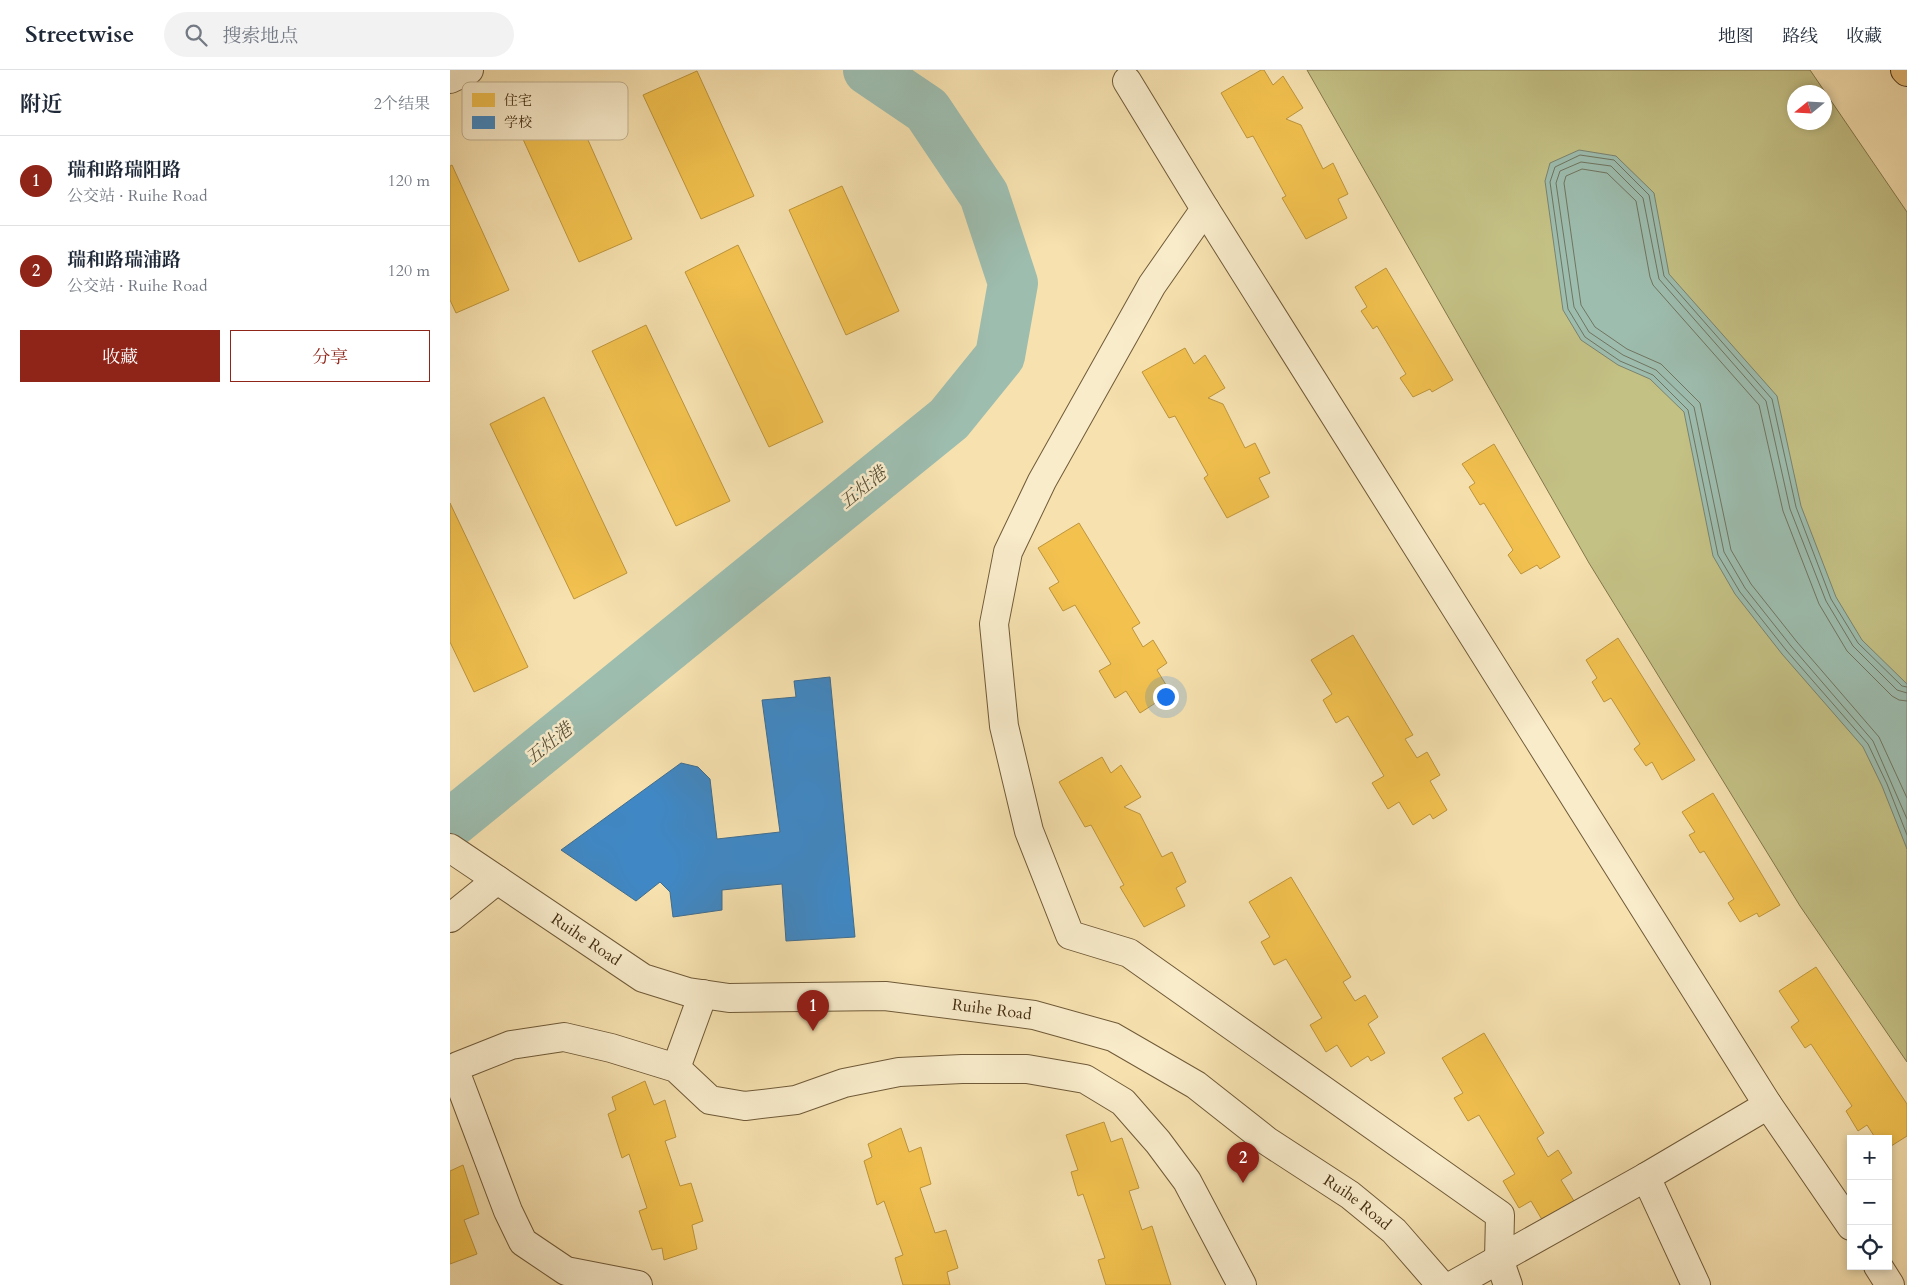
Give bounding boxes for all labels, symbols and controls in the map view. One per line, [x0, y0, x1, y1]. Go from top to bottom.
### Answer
search box [164, 12, 514, 57]
text: Streetwise [25, 18, 134, 51]
icon: search [182, 21, 210, 49]
text: 搜索地点 [222, 23, 298, 49]
text: 地图 [1718, 24, 1754, 49]
text: 路线 [1782, 24, 1818, 49]
text: 收藏 [1846, 24, 1882, 49]
legend [462, 82, 628, 140]
north arrow [1787, 85, 1832, 130]
text: 附近 [20, 90, 62, 119]
text: 住宅 [504, 91, 532, 110]
text: 2个结果 [374, 93, 430, 115]
text: 学校 [504, 113, 532, 132]
text: 瑞和路瑞阳路 [67, 157, 181, 183]
text: 1 [32, 170, 40, 192]
text: 120 m [388, 170, 430, 192]
text: 公交站 · Ruihe Road [67, 185, 208, 207]
text: 瑞和路瑞浦路 [67, 247, 181, 273]
text: 2 [32, 260, 40, 282]
text: 120 m [388, 260, 430, 282]
text: 公交站 · Ruihe Road [67, 275, 208, 297]
button: 收藏 [20, 330, 220, 382]
button: 分享 [230, 330, 430, 382]
water label: 五灶港 [834, 460, 893, 515]
your location [1153, 684, 1179, 710]
water label: 五灶港 [520, 716, 579, 771]
street label: Ruihe Road [547, 908, 626, 971]
pin: 1 [797, 990, 829, 1031]
street label: Ruihe Road [951, 994, 1033, 1026]
map controls [1847, 1135, 1892, 1270]
button: + [1847, 1135, 1892, 1180]
pin: 2 [1227, 1142, 1259, 1183]
street label: Ruihe Road [1319, 1170, 1396, 1236]
button: − [1847, 1180, 1892, 1225]
button: locate [1847, 1225, 1892, 1270]

